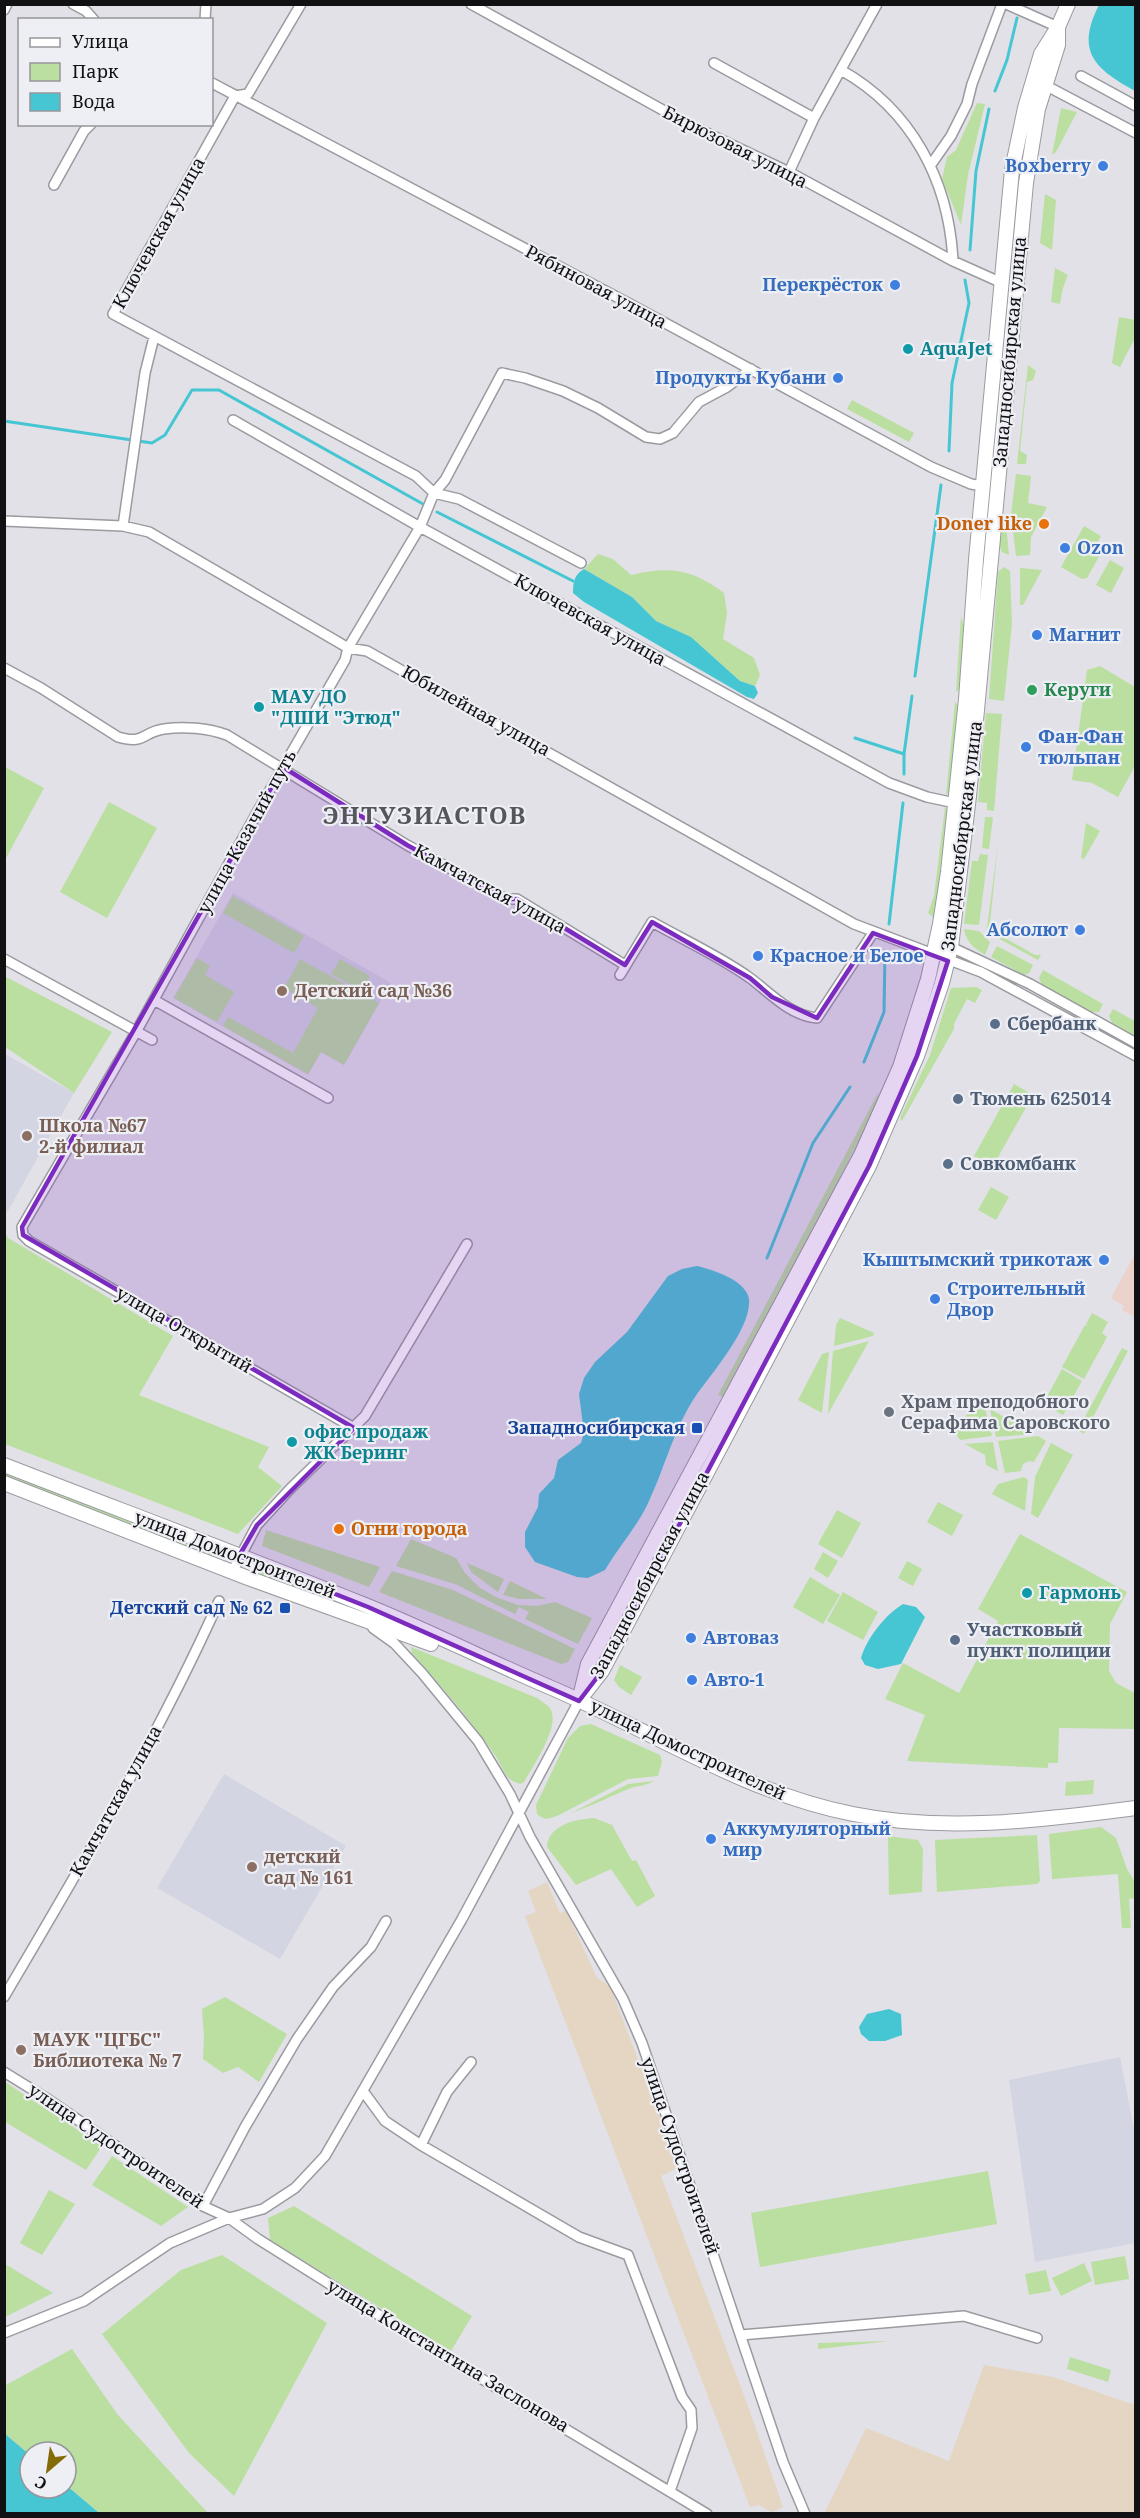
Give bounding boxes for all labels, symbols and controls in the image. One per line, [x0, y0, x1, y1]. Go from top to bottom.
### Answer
legend [18, 18, 213, 126]
text: Улица [72, 29, 129, 53]
text: Парк [72, 59, 119, 83]
text: Вода [72, 89, 116, 113]
street label: Бирюзовая улица [659, 99, 812, 193]
street label: Ключевская улица [106, 152, 210, 313]
place label: Boxberry [1005, 153, 1092, 177]
marker: Boxberry [1096, 159, 1110, 173]
street label: Западносибирская улица [987, 235, 1031, 469]
street label: Рябиновая улица [521, 239, 671, 334]
place label: Перекрёсток [762, 272, 884, 296]
marker: Перекрёсток [888, 278, 902, 292]
place label: AquaJet [920, 336, 992, 360]
marker: AquaJet [901, 342, 915, 356]
place label: Продукты Кубани [655, 365, 826, 389]
marker: Продукты Кубани [831, 371, 845, 385]
place label: Doner like [937, 511, 1032, 535]
marker: Doner like [1037, 517, 1051, 531]
place label: Ozon [1077, 535, 1124, 559]
marker: Ozon [1058, 541, 1072, 555]
street label: Ключевская улица [510, 567, 671, 671]
place label: Магнит [1049, 622, 1121, 646]
marker: Магнит [1030, 628, 1044, 642]
street label: Юбилейная улица [398, 659, 555, 761]
place label: Керуги [1044, 677, 1111, 701]
marker: Керуги [1025, 683, 1039, 697]
place label: МАУ ДО "ДШИ "Этюд" [271, 684, 401, 729]
marker: МАУ ДО "ДШИ "Этюд" [252, 700, 266, 714]
street label: Западносибирская улица [935, 719, 987, 953]
place label: Фан-Фан тюльпан [1038, 724, 1123, 769]
marker: Фан-Фан тюльпан [1019, 740, 1033, 754]
street label: улица Казачий путь [191, 745, 301, 918]
district label: ЭНТУЗИАСТОВ [323, 798, 527, 831]
street label: Камчатская улица [410, 838, 571, 938]
place label: Абсолют [987, 917, 1068, 941]
marker: Абсолют [1073, 923, 1087, 937]
place label: Красное и Белое [770, 943, 924, 967]
marker: Красное и Белое [751, 949, 765, 963]
place label: Детский сад №36 [294, 978, 452, 1002]
marker: Детский сад №36 [275, 984, 289, 998]
place label: Сбербанк [1007, 1011, 1097, 1035]
marker: Сбербанк [988, 1017, 1002, 1031]
place label: Тюмень 625014 [970, 1086, 1111, 1110]
marker: Тюмень 625014 [951, 1092, 965, 1106]
place label: Школа №67 2-й филиал [39, 1113, 147, 1158]
marker: Школа №67 2-й филиал [20, 1129, 34, 1143]
place label: Совкомбанк [960, 1151, 1077, 1175]
marker: Совкомбанк [941, 1157, 955, 1171]
place label: Кыштымский трикотаж [863, 1247, 1092, 1271]
marker: Кыштымский трикотаж [1097, 1253, 1111, 1267]
place label: Строительный Двор [947, 1276, 1085, 1321]
street label: улица Открытий [112, 1280, 257, 1378]
marker: Строительный Двор [928, 1292, 942, 1306]
place label: Храм преподобного Серафима Саровского [901, 1389, 1110, 1434]
marker: Храм преподобного Серафима Саровского [882, 1405, 896, 1419]
place label: Западносибирская [508, 1415, 685, 1439]
place label: офис продаж ЖК Беринг [304, 1419, 428, 1464]
marker: Западносибирская [690, 1421, 704, 1435]
marker: офис продаж ЖК Беринг [285, 1435, 299, 1449]
street label: Западносибирская улица [584, 1466, 714, 1683]
street label: улица Домостроителей [131, 1505, 339, 1604]
place label: Огни города [351, 1516, 468, 1540]
marker: Огни города [332, 1522, 346, 1536]
place label: Гармонь [1039, 1580, 1121, 1604]
marker: Гармонь [1020, 1586, 1034, 1600]
place label: Детский сад № 62 [110, 1595, 273, 1619]
marker: Детский сад № 62 [278, 1601, 292, 1615]
place label: Участковый пункт полиции [967, 1617, 1111, 1662]
place label: Автоваз [703, 1625, 779, 1649]
marker: Автоваз [684, 1631, 698, 1645]
marker: Участковый пункт полиции [948, 1633, 962, 1647]
place label: Авто-1 [704, 1667, 765, 1691]
marker: Авто-1 [685, 1673, 699, 1687]
street label: улица Домостроителей [587, 1693, 790, 1805]
street label: Камчатская улица [64, 1721, 167, 1880]
place label: Аккумуляторный мир [723, 1816, 891, 1861]
marker: Аккумуляторный мир [704, 1832, 718, 1846]
place label: детский сад № 161 [264, 1844, 354, 1889]
marker: детский сад № 161 [245, 1860, 259, 1874]
place label: МАУК "ЦГБС" Библиотека № 7 [33, 2027, 182, 2072]
marker: МАУК "ЦГБС" Библиотека № 7 [14, 2043, 28, 2057]
street label: улица Судостроителей [636, 2054, 726, 2258]
street label: улица Судостроителей [24, 2077, 209, 2213]
street label: улица Константина Заслонова [323, 2273, 574, 2437]
north arrow [18, 2440, 78, 2500]
text: С [31, 2471, 51, 2495]

